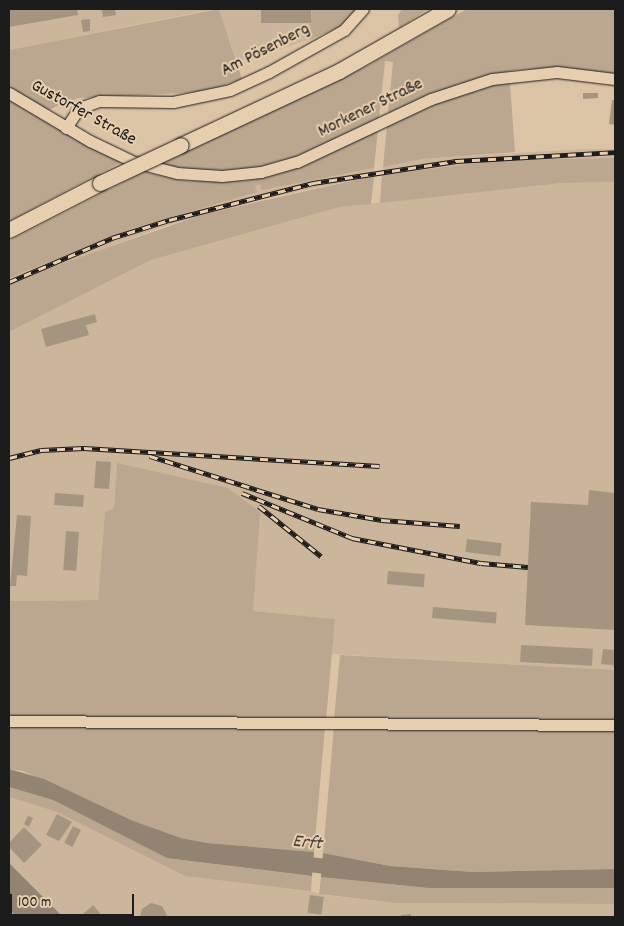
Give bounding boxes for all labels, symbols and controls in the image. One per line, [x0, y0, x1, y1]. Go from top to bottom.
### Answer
street label: Am Pösenberg [218, 19, 314, 83]
street label: Morkener Straße [315, 74, 427, 144]
street label: Gustorfer Straße [27, 76, 139, 152]
water label: Erft [291, 831, 323, 857]
scale bar [12, 884, 136, 916]
text: 100 m [18, 892, 51, 914]

